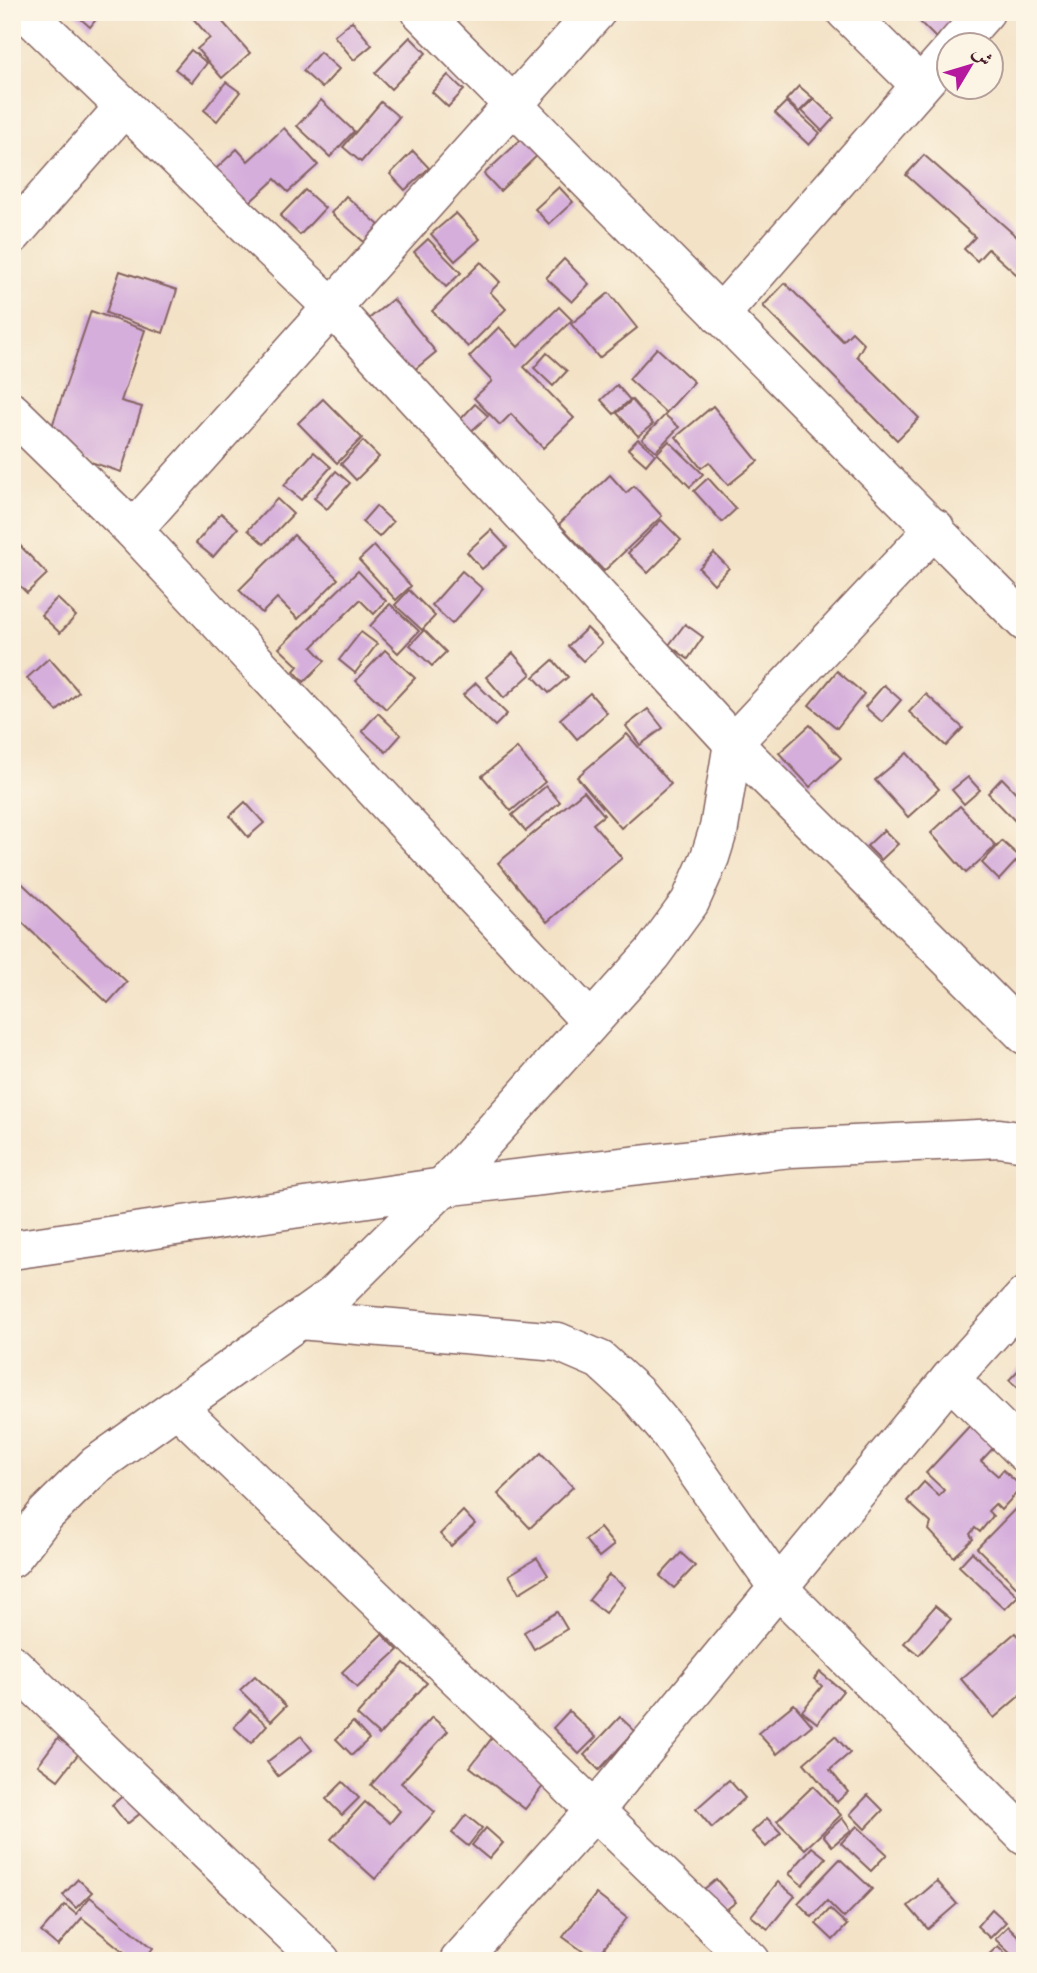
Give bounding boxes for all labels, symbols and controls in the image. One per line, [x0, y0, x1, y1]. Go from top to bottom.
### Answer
north arrow [936, 32, 1006, 102]
text: ش [967, 41, 999, 72]

